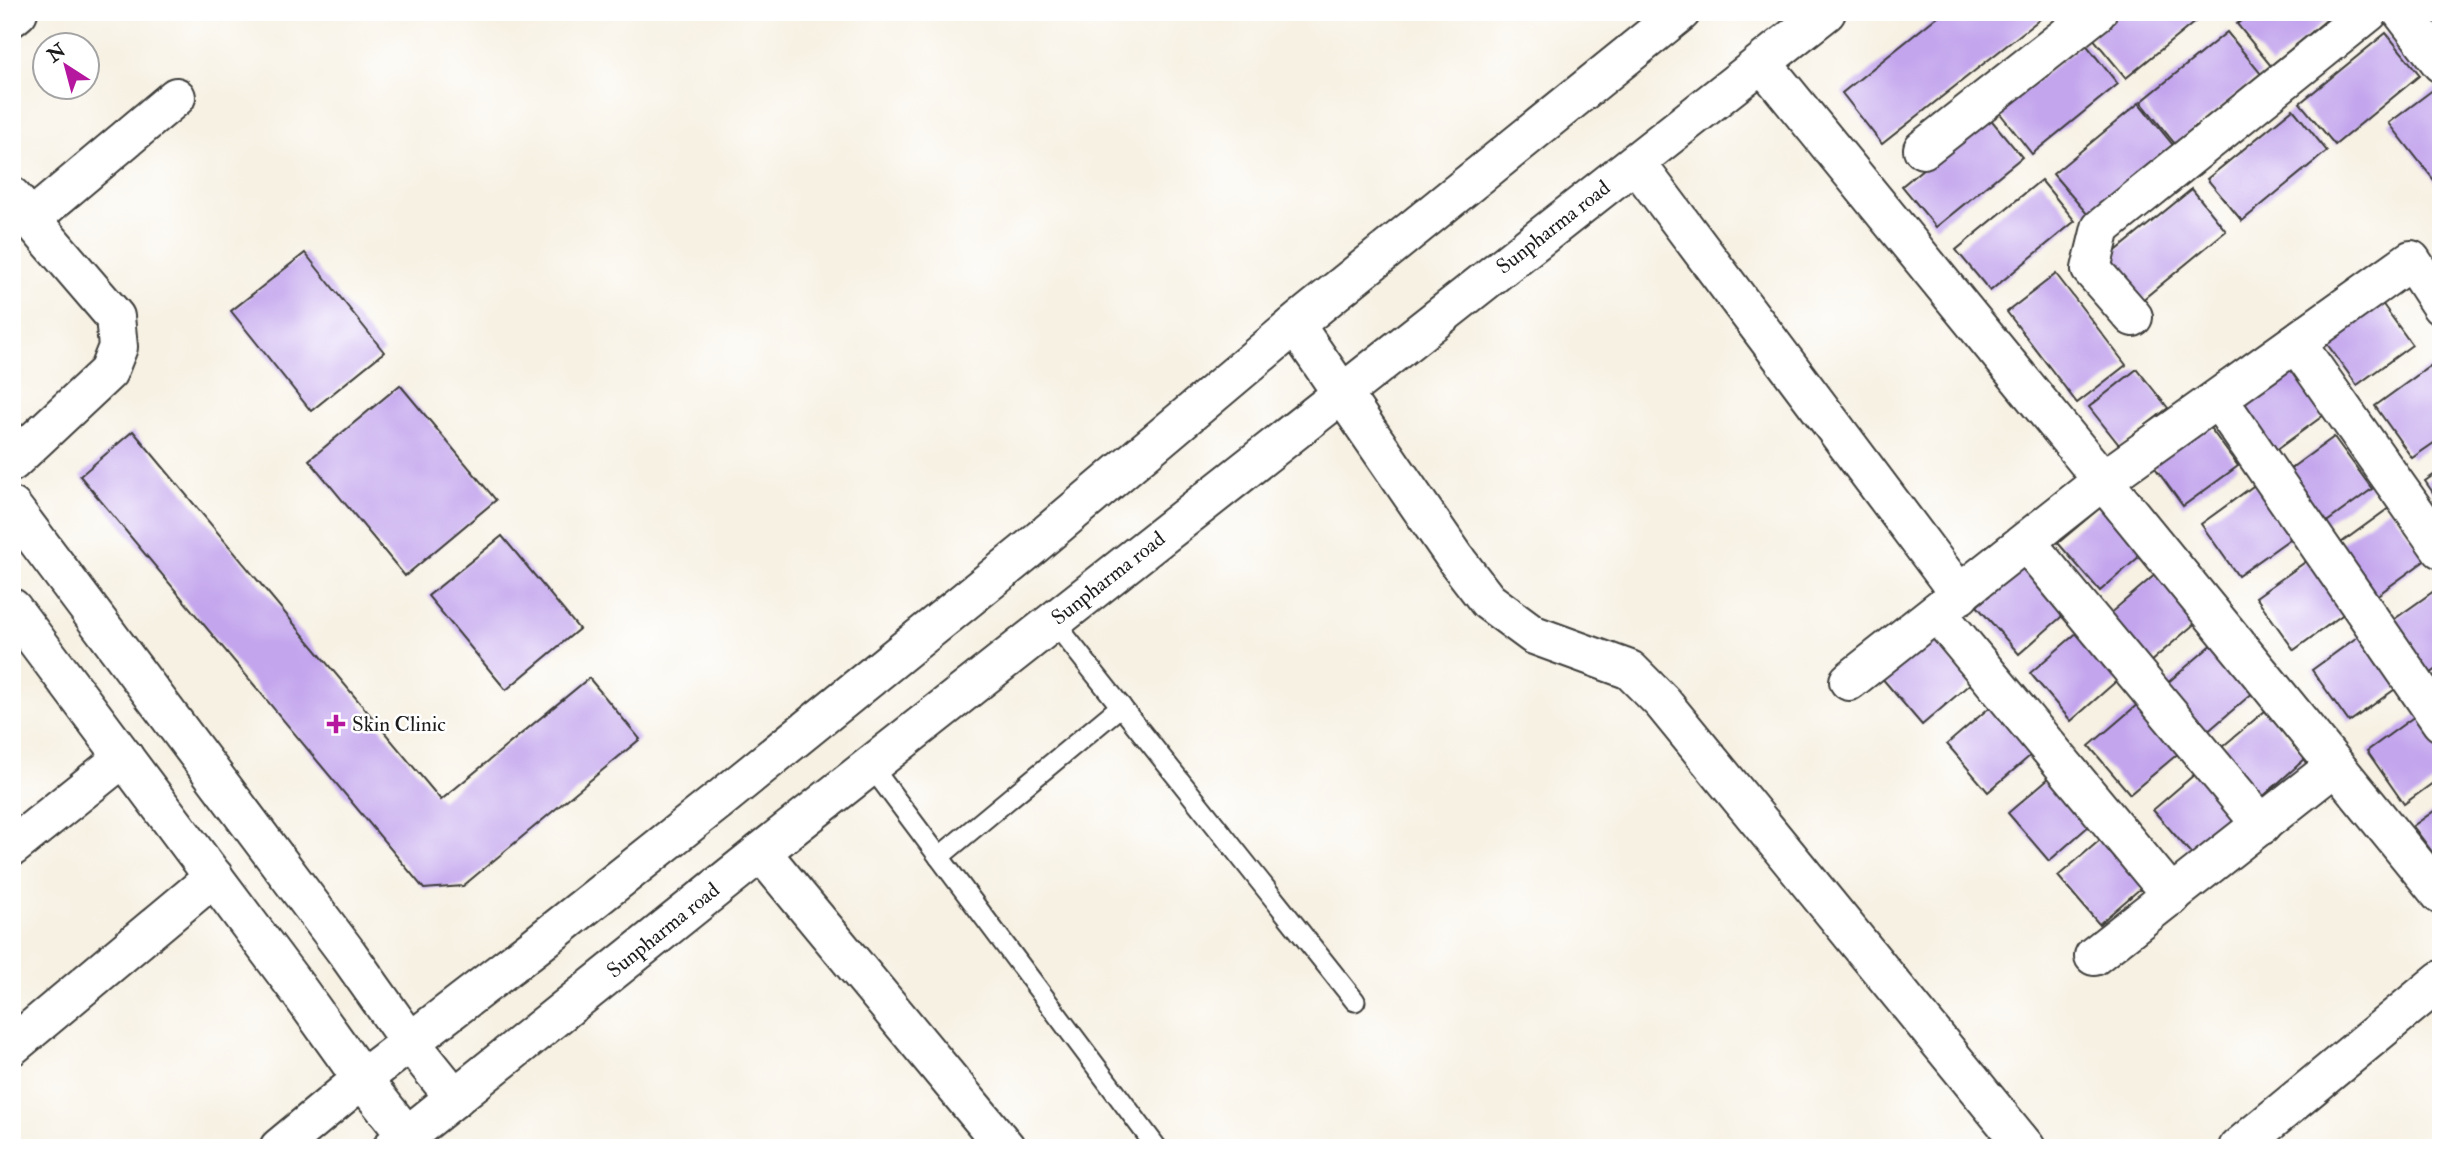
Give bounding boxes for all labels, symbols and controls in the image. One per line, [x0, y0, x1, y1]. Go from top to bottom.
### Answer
north arrow [32, 32, 102, 102]
text: N [42, 38, 71, 68]
street label: Sunpharma road [1491, 174, 1616, 280]
street label: Sunpharma road [1046, 525, 1171, 631]
place label: Skin Clinic [352, 711, 446, 738]
marker: Skin Clinic [326, 714, 346, 734]
street label: Sunpharma road [601, 876, 726, 984]

